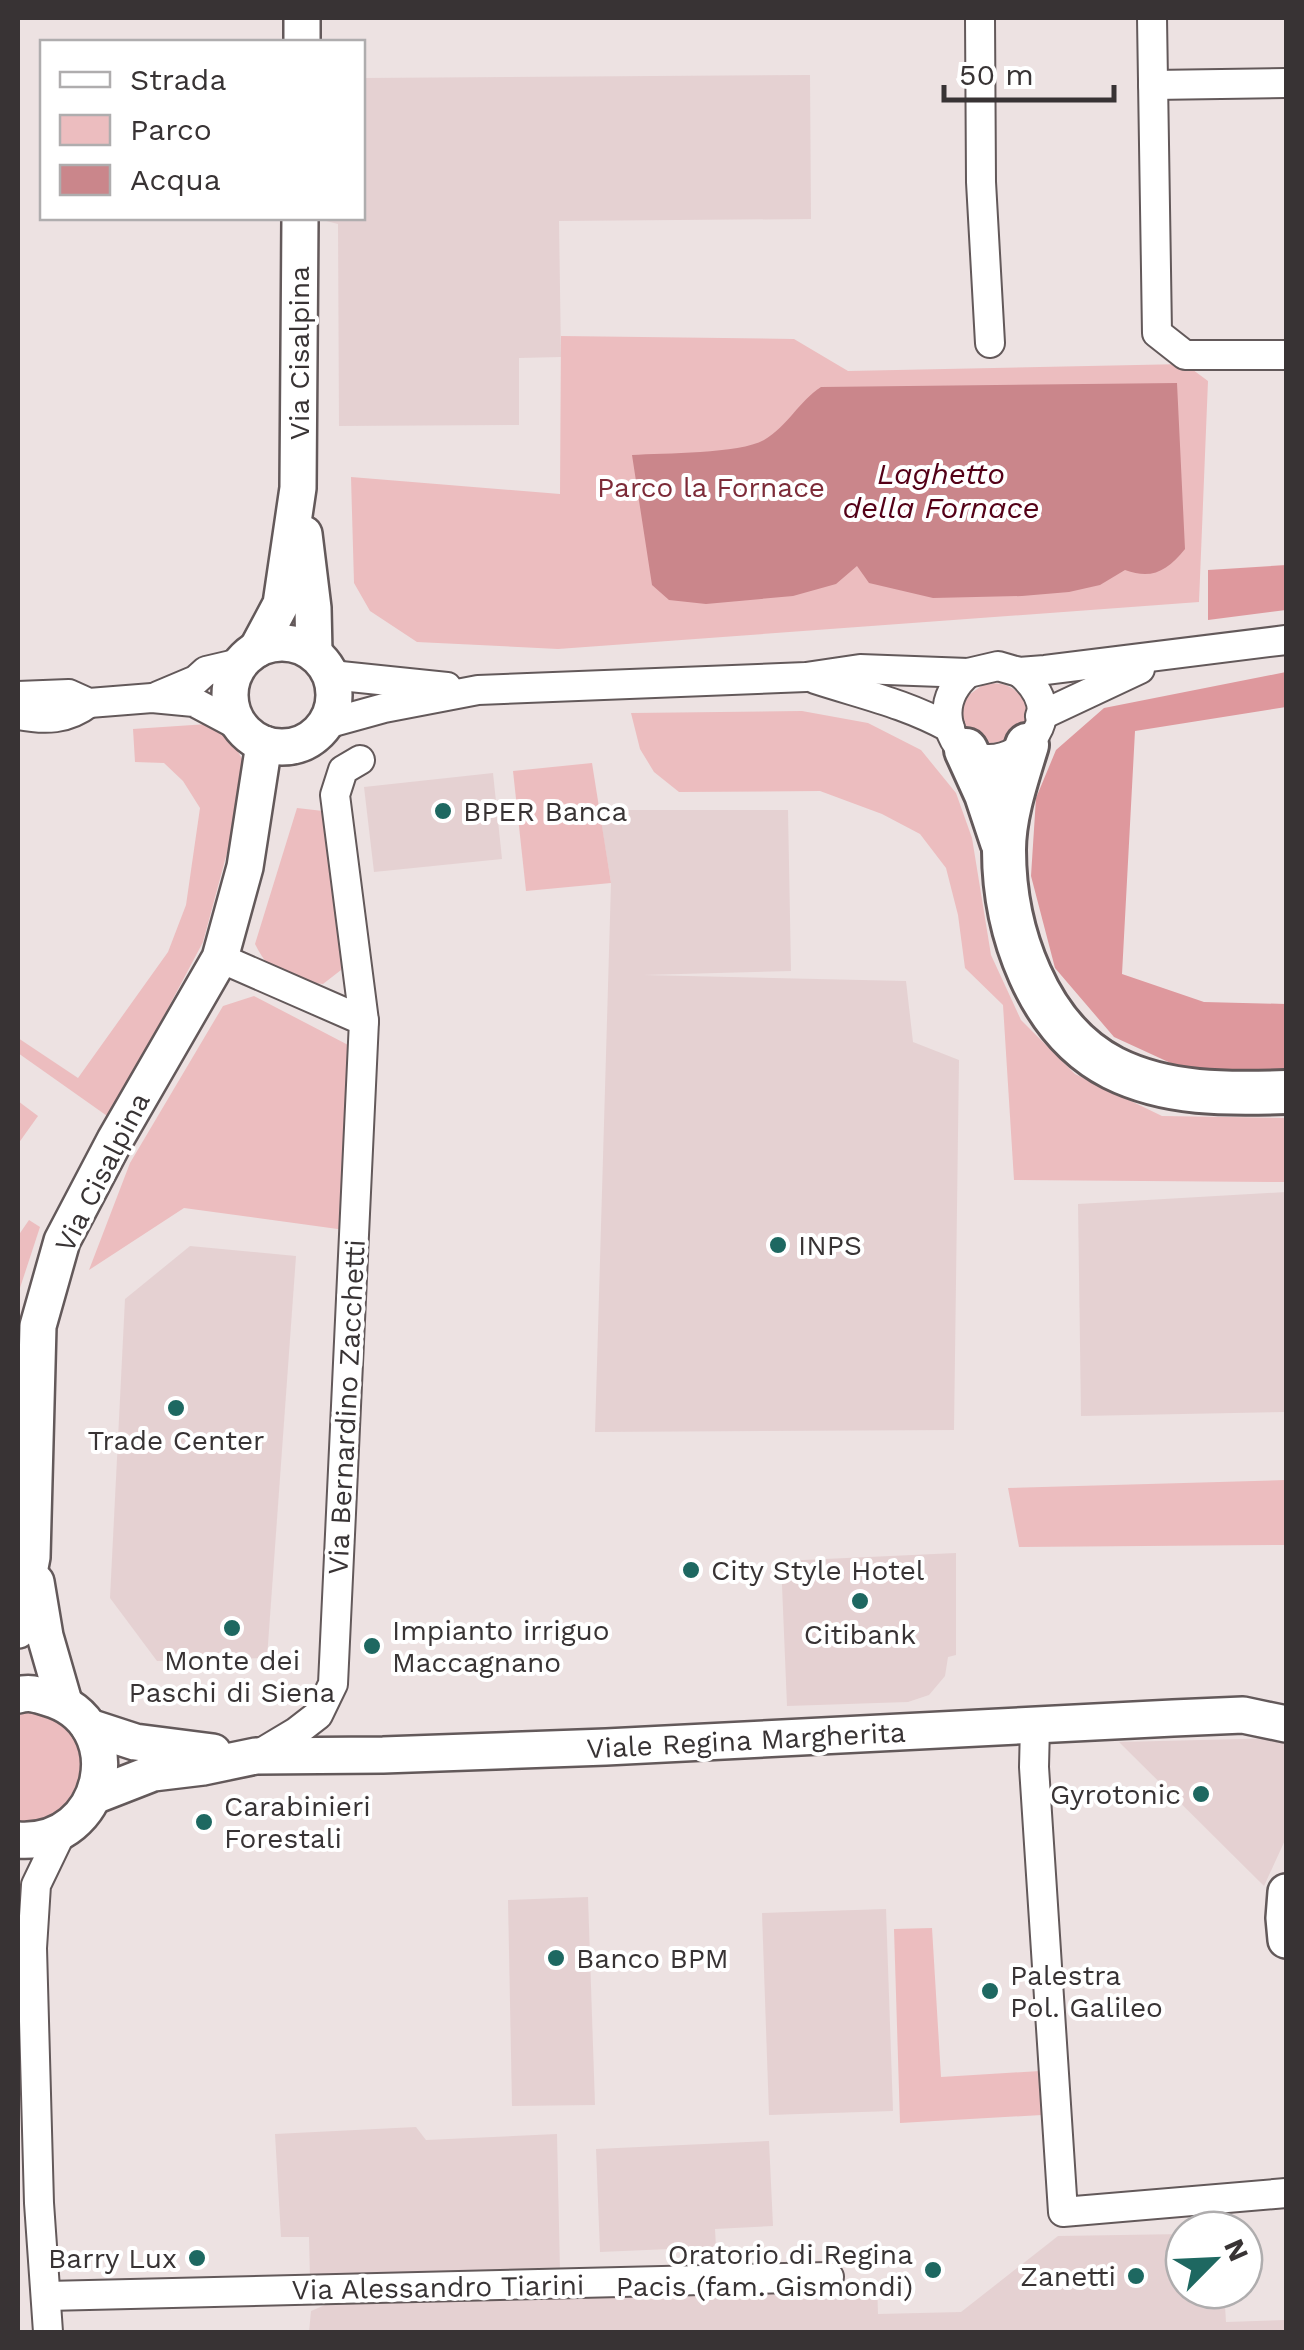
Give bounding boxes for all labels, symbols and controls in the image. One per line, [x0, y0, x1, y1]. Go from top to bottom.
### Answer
legend [40, 40, 365, 220]
scale bar [944, 40, 1114, 102]
text: 50 m [959, 57, 1034, 92]
text: Strada [130, 62, 226, 97]
text: Parco [130, 112, 212, 147]
text: Acqua [130, 162, 221, 197]
street label: Via Cisalpina [283, 266, 316, 440]
water label: Laghetto della Fornace [842, 456, 1040, 525]
park label: Parco la Fornace [597, 471, 825, 504]
place label: BPER Banca [463, 795, 628, 828]
marker: BPER Banca [432, 800, 454, 822]
street label: Via Cisalpina [48, 1087, 157, 1257]
place label: INPS [798, 1229, 862, 1262]
marker: INPS [767, 1234, 789, 1256]
street label: Via Bernardino Zacchetti [321, 1238, 372, 1576]
marker: Trade Center [165, 1397, 187, 1419]
place label: Trade Center [88, 1424, 264, 1457]
place label: City Style Hotel [711, 1554, 925, 1587]
marker: City Style Hotel [680, 1559, 702, 1581]
marker: Citibank [849, 1590, 871, 1612]
place label: Impianto irriguo Maccagnano [392, 1614, 610, 1679]
marker: Monte dei Paschi di Siena [221, 1617, 243, 1639]
place label: Citibank [804, 1618, 916, 1651]
marker: Impianto irriguo Maccagnano [361, 1635, 383, 1657]
place label: Monte dei Paschi di Siena [129, 1644, 336, 1709]
street label: Viale Regina Margherita [586, 1716, 907, 1765]
place label: Gyrotonic [1050, 1778, 1181, 1811]
marker: Gyrotonic [1190, 1783, 1212, 1805]
place label: Carabinieri Forestali [224, 1790, 371, 1855]
marker: Carabinieri Forestali [193, 1811, 215, 1833]
place label: Banco BPM [576, 1942, 729, 1975]
marker: Banco BPM [545, 1947, 567, 1969]
place label: Palestra Pol. Galileo [1010, 1959, 1163, 2024]
marker: Palestra Pol. Galileo [979, 1980, 1001, 2002]
north arrow [1164, 2210, 1264, 2310]
text: N [1217, 2234, 1256, 2266]
place label: Oratorio di Regina Pacis (fam. Gismondi) [616, 2238, 913, 2303]
place label: Barry Lux [48, 2242, 177, 2275]
marker: Barry Lux [186, 2247, 208, 2269]
marker: Oratorio di Regina Pacis (fam. Gismondi) [922, 2259, 944, 2281]
place label: Zanetti [1020, 2260, 1116, 2293]
marker: Zanetti [1125, 2265, 1147, 2287]
street label: Via Alessandro Tiarini [291, 2268, 585, 2307]

